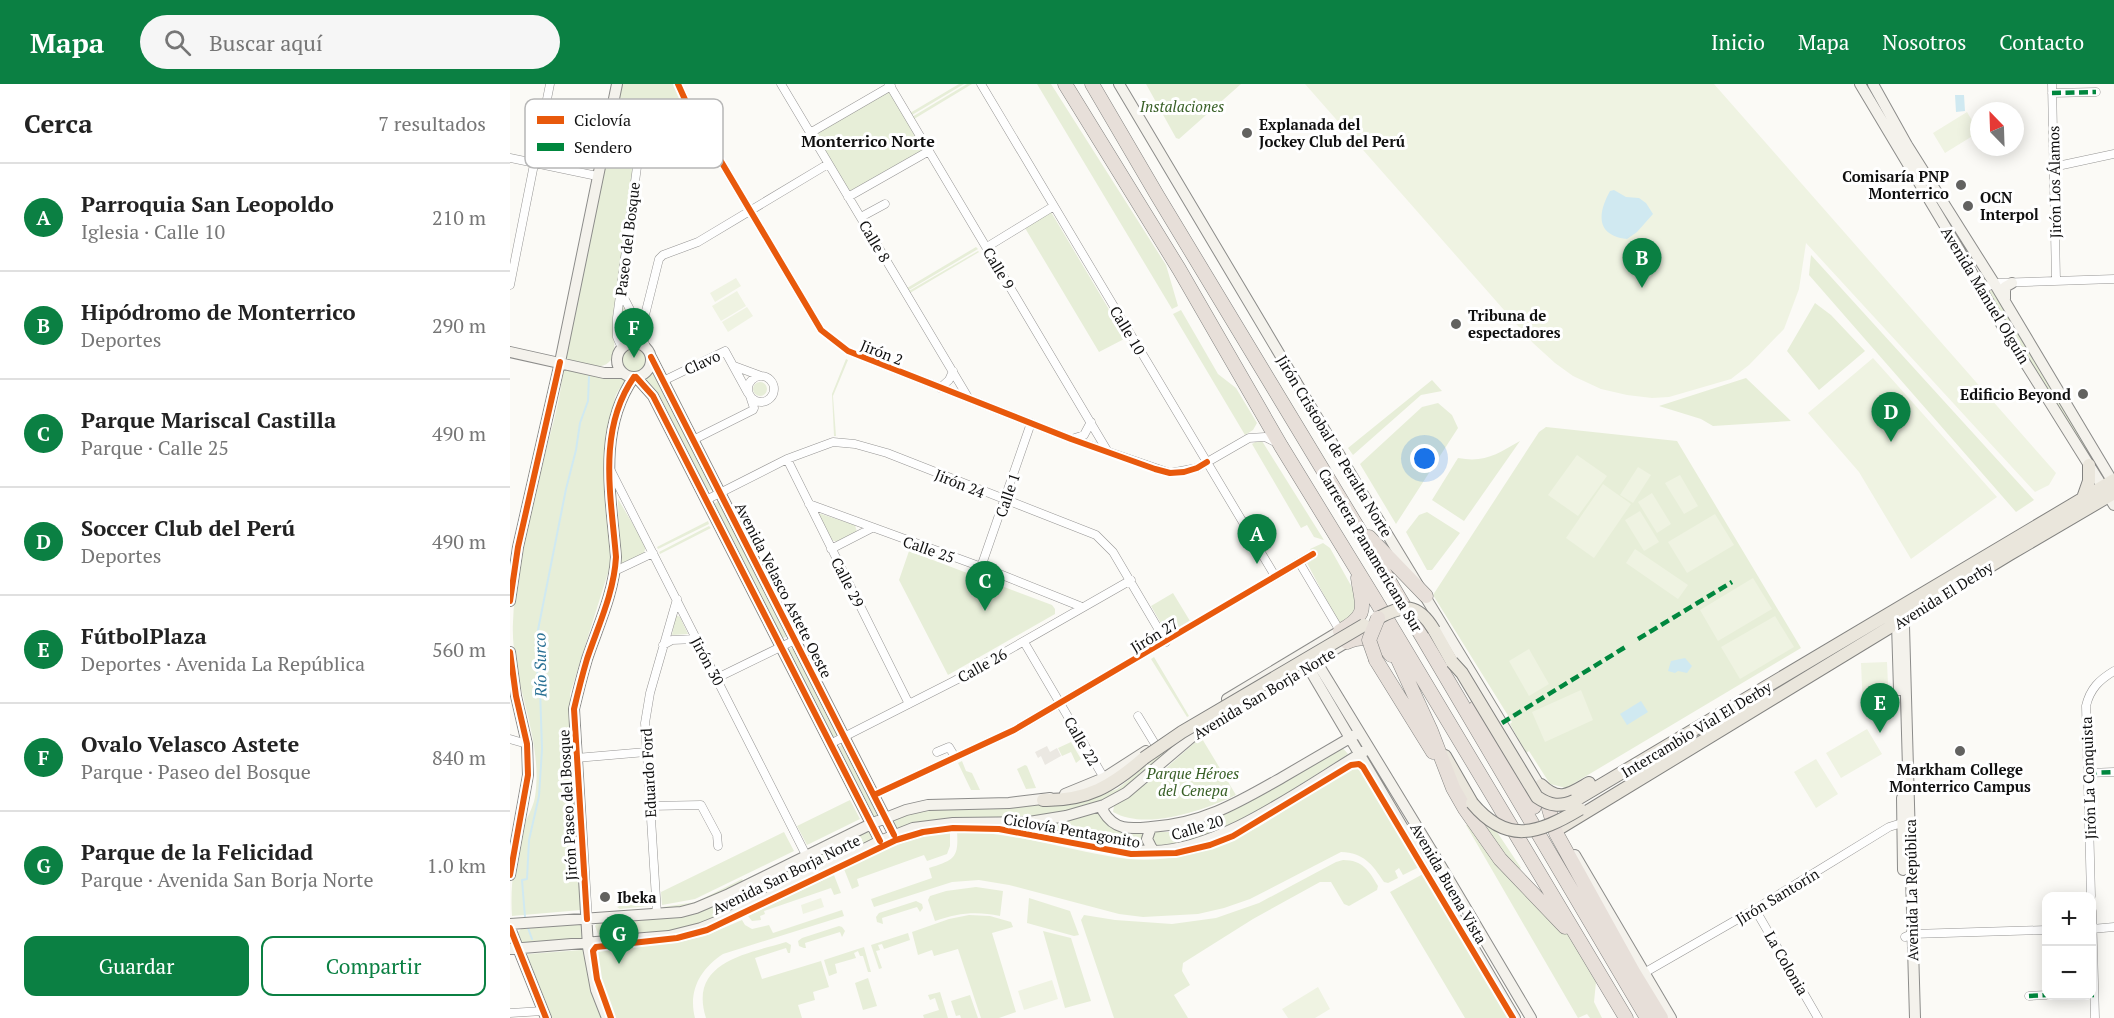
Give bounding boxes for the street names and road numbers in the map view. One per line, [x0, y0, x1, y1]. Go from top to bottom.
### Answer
street label: Jirón Los Álamos [2043, 125, 2065, 239]
street label: Paseo del Bosque [610, 181, 644, 297]
street label: Calle 8 [855, 216, 895, 266]
street label: Avenida Manuel Olguín [1937, 223, 2035, 367]
street label: Calle 9 [979, 243, 1019, 293]
street label: Calle 10 [1106, 302, 1150, 358]
street label: Jirón 2 [858, 334, 906, 370]
street label: Clavo [681, 345, 723, 379]
street label: Jirón Cristobal de Peralta Norte [1273, 351, 1397, 541]
street label: Jirón 24 [932, 464, 988, 502]
street label: Carretera Panamericana Sur [1314, 465, 1428, 636]
street label: Calle 1 [990, 470, 1024, 520]
street label: Avenida Velasco Astete Oeste [731, 499, 837, 681]
street label: Calle 25 [900, 531, 958, 567]
street label: Calle 29 [827, 554, 869, 610]
street label: Avenida El Derby [1890, 556, 1997, 634]
street label: Jirón 27 [1126, 613, 1182, 657]
street label: Jirón 30 [687, 633, 729, 689]
street label: Calle 26 [954, 643, 1010, 687]
street label: Avenida San Borja Norte [1189, 643, 1339, 743]
street label: Intercambio Vial El Derby [1617, 676, 1775, 782]
street label: Calle 22 [1060, 713, 1104, 769]
street label: Jirón La Conquista [2076, 716, 2100, 840]
street label: Eduardo Ford [636, 728, 660, 818]
street label: Jirón Paseo del Bosque [553, 729, 581, 881]
street label: Ciclovía Pentagonito [1002, 808, 1142, 852]
street label: Calle 20 [1169, 810, 1225, 844]
street label: Avenida La República [1900, 818, 1922, 961]
street label: Avenida Buena Vista [1406, 819, 1492, 947]
street label: Avenida San Borja Norte [709, 829, 863, 919]
street label: Jirón Santorín [1732, 863, 1822, 929]
street label: La Colonia [1761, 927, 1814, 999]

